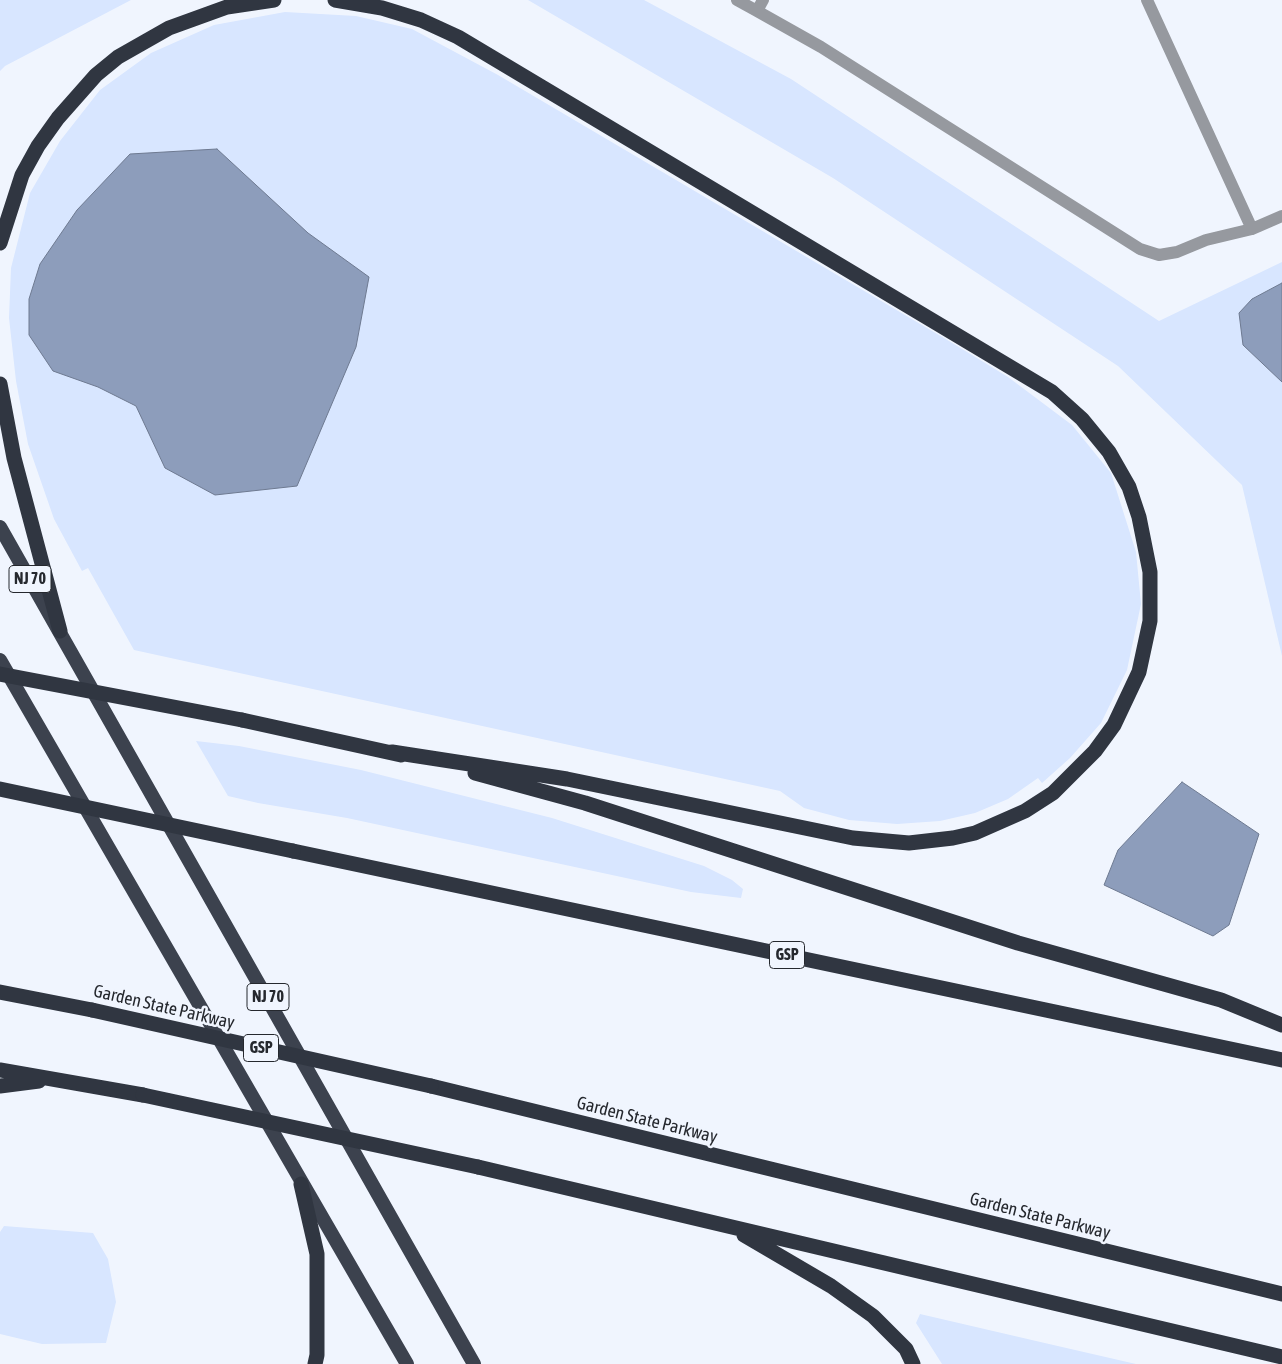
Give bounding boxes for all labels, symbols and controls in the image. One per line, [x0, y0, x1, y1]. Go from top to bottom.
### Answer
road number: NJ 70 [9, 566, 51, 592]
road number: GSP [770, 942, 804, 968]
street label: Garden State Parkway [91, 980, 237, 1034]
road number: NJ 70 [247, 984, 289, 1010]
road number: GSP [244, 1034, 278, 1062]
street label: Garden State Parkway [574, 1092, 720, 1148]
street label: Garden State Parkway [967, 1188, 1113, 1244]

